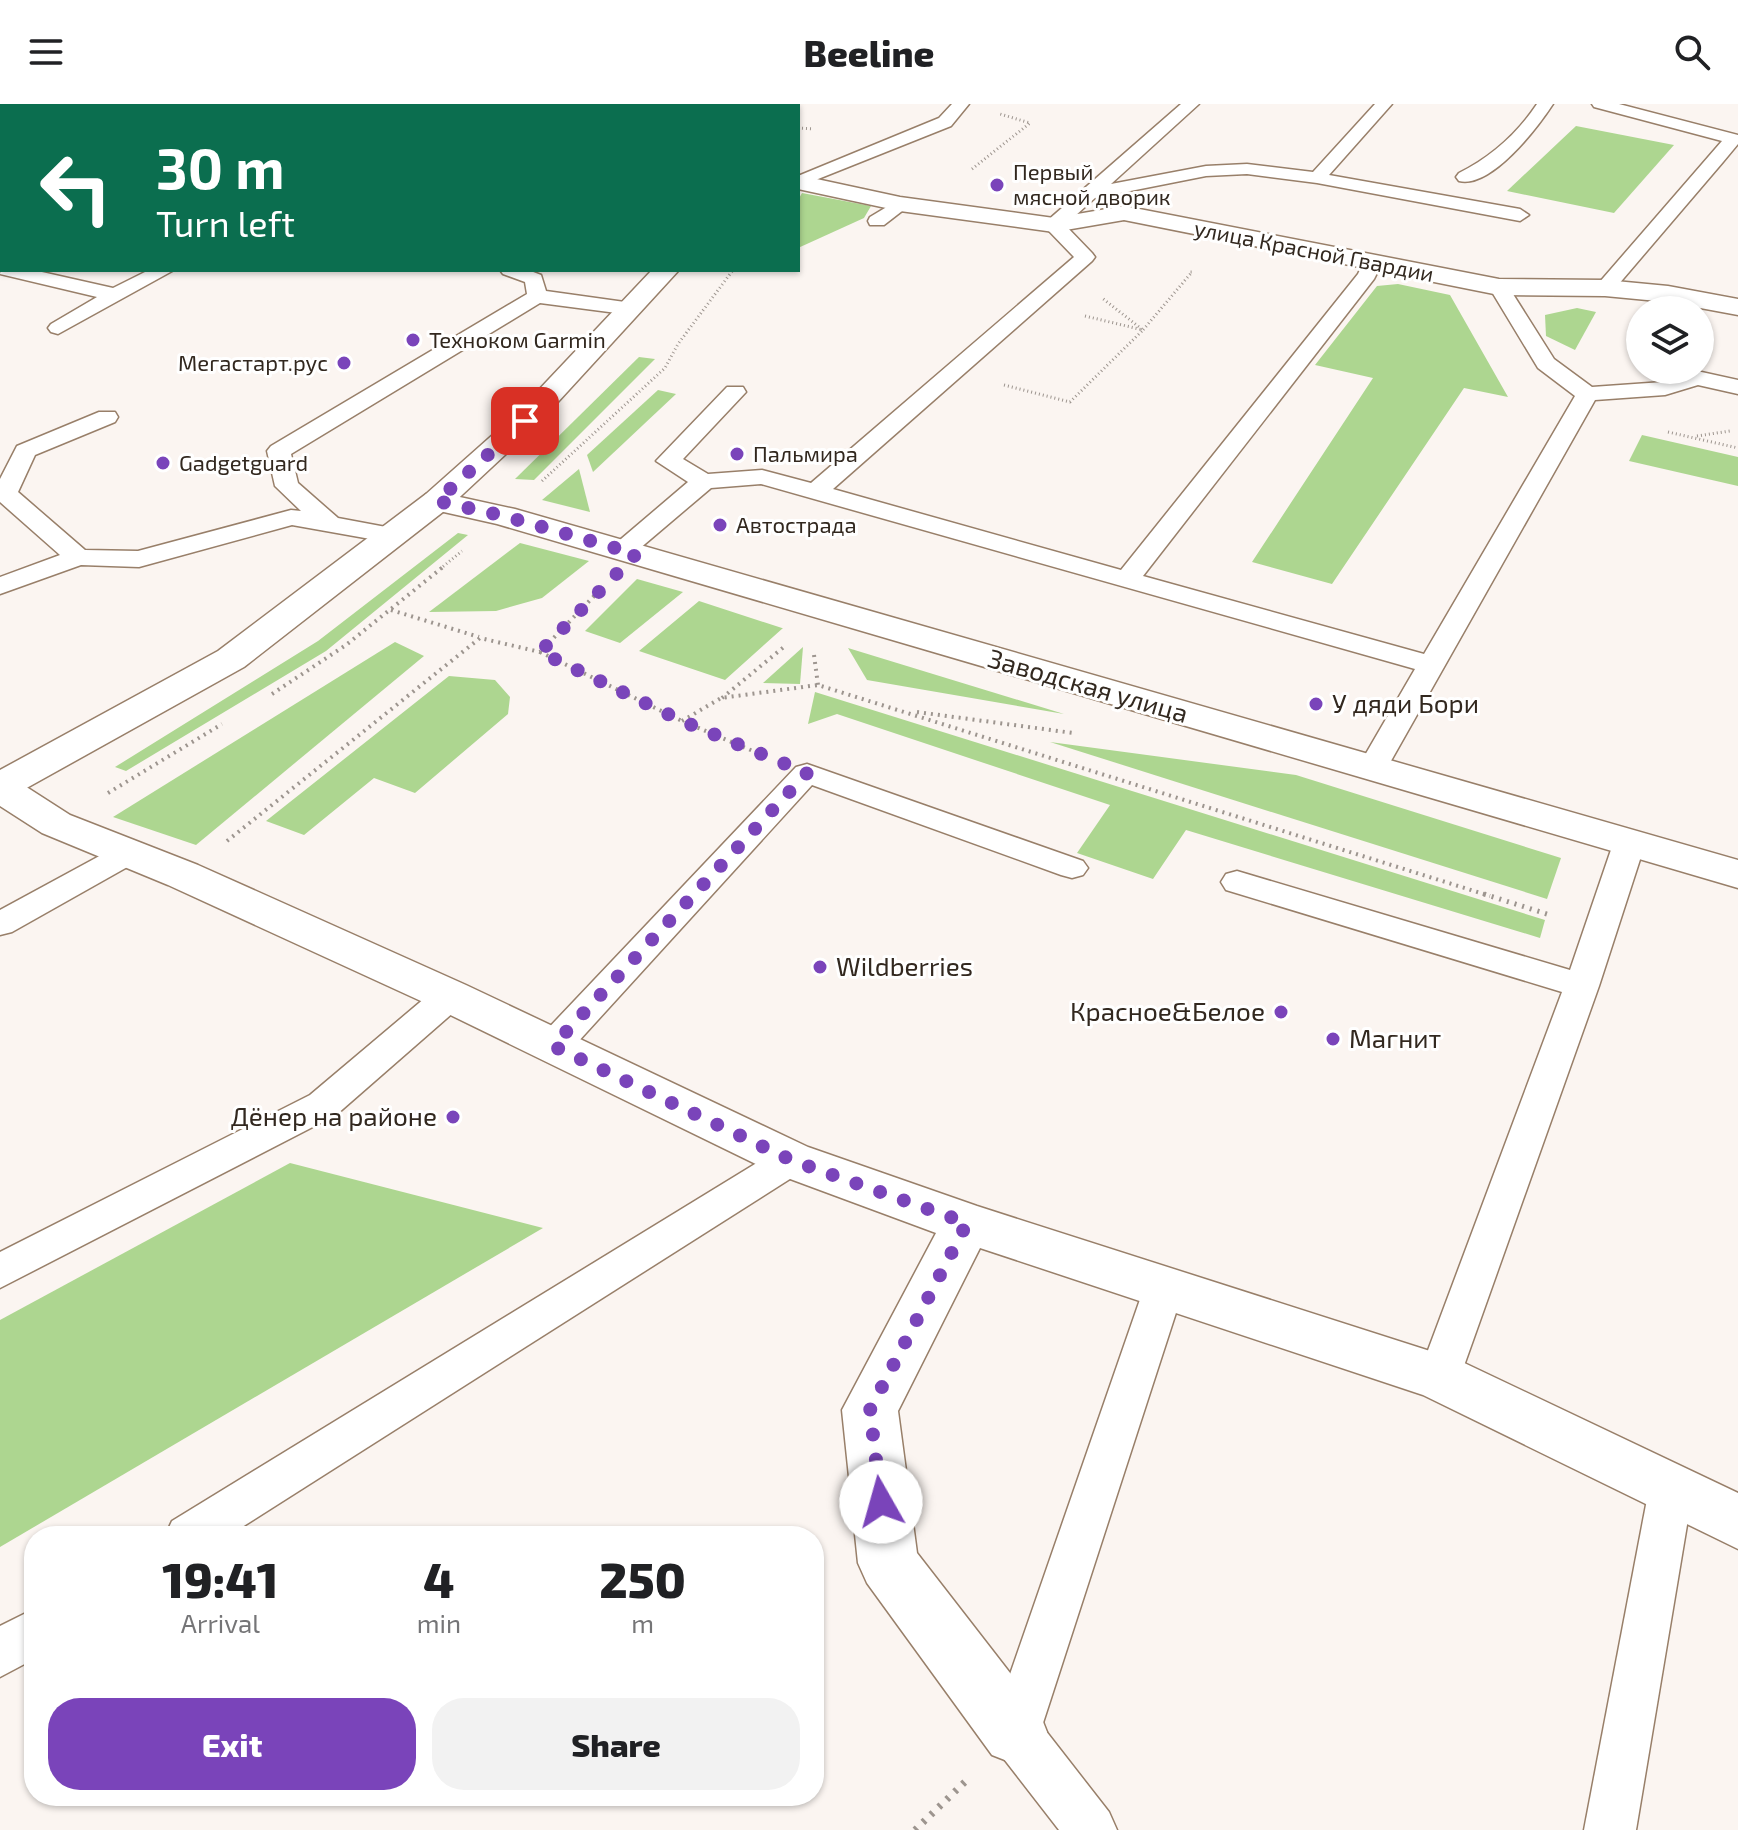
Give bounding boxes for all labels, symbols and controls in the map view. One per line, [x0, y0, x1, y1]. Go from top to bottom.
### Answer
icon: menu [24, 30, 68, 74]
icon: search [1670, 30, 1714, 74]
text: Beeline [804, 31, 934, 74]
text: 30 m [156, 133, 285, 200]
icon: left [24, 136, 128, 240]
place label: Первый мясной дворик [1013, 158, 1171, 209]
marker: Первый мясной дворик [988, 176, 1006, 194]
text: Turn left [156, 201, 295, 244]
street label: улица Красной Гвардии [1192, 214, 1436, 287]
map controls [1626, 296, 1714, 384]
button: layers [1626, 296, 1714, 384]
place label: Техноком Garmin [429, 326, 606, 352]
marker: Техноком Garmin [404, 331, 422, 349]
place label: Мегастарт.рус [178, 349, 328, 376]
marker: Мегастарт.рус [335, 354, 353, 372]
pin [491, 387, 559, 455]
icon: arrive [503, 399, 547, 443]
place label: Пальмира [753, 440, 858, 466]
marker: Пальмира [728, 445, 746, 463]
place label: Gadgetguard [179, 449, 308, 475]
marker: Gadgetguard [154, 454, 172, 472]
place label: Автострада [736, 511, 857, 537]
marker: Автострада [711, 516, 729, 534]
street label: Заводская улица [985, 641, 1192, 729]
place label: У дяди Бори [1332, 687, 1479, 718]
marker: У дяди Бори [1307, 695, 1325, 713]
place label: Wildberries [836, 950, 973, 981]
marker: Wildberries [811, 958, 829, 976]
place label: Красное&Белое [1070, 995, 1265, 1026]
marker: Красное&Белое [1272, 1003, 1290, 1021]
place label: Магнит [1349, 1022, 1442, 1053]
marker: Магнит [1324, 1030, 1342, 1048]
place label: Дёнер на районе [231, 1100, 437, 1131]
marker: Дёнер на районе [444, 1108, 462, 1126]
position arrow [839, 1460, 923, 1544]
text: 19:41 [162, 1550, 278, 1608]
text: 4 [423, 1550, 454, 1608]
text: 250 [599, 1550, 686, 1608]
text: Arrival [181, 1607, 260, 1638]
text: min [417, 1607, 461, 1638]
text: m [631, 1607, 654, 1638]
button: Exit [48, 1698, 416, 1790]
button: Share [432, 1698, 800, 1790]

